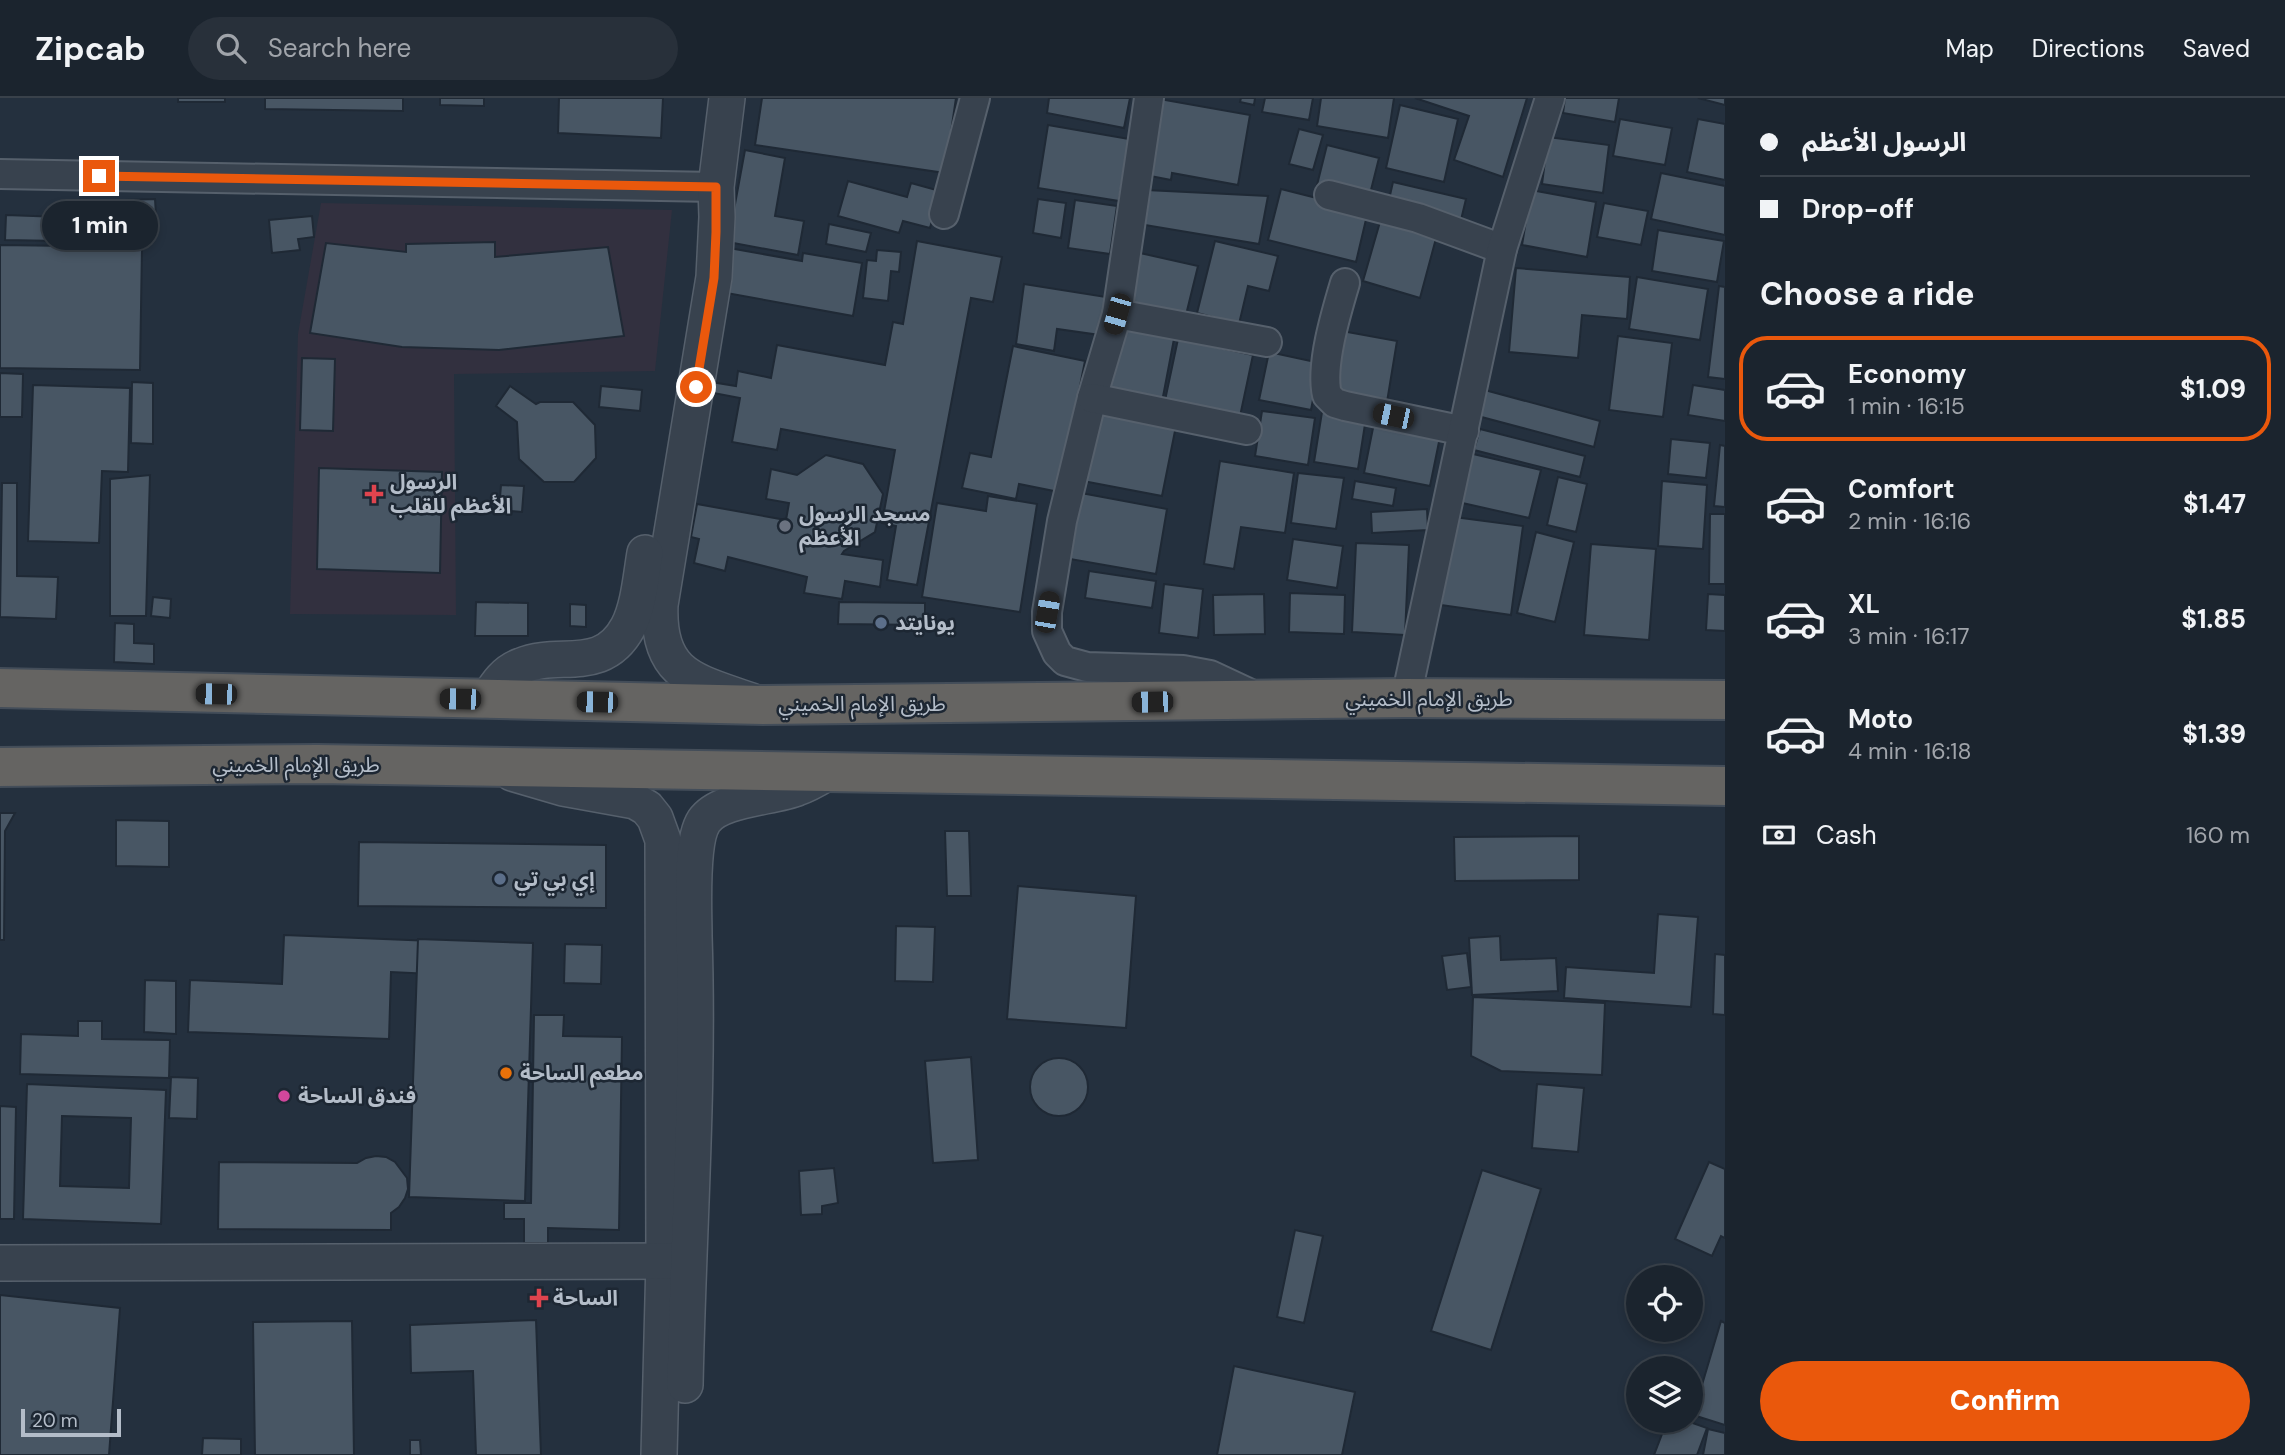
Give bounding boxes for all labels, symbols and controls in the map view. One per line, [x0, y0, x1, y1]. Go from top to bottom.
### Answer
search box [188, 17, 678, 80]
text: Zipcab [35, 27, 146, 70]
icon: search [212, 29, 250, 67]
text: Search here [268, 31, 411, 65]
text: Map [1946, 33, 1994, 64]
text: Directions [2032, 33, 2145, 64]
text: Saved [2183, 33, 2250, 64]
text: الرسول الأعظم [1802, 125, 1966, 159]
route end [83, 160, 115, 192]
text: Drop-off [1802, 192, 1914, 226]
callout: 1 min [41, 200, 157, 250]
text: 1 min [72, 210, 128, 240]
text: Choose a ride [1760, 273, 1975, 315]
car [1102, 291, 1133, 337]
icon: car [1764, 357, 1827, 420]
text: Economy [1848, 357, 1966, 391]
route start [680, 371, 712, 403]
text: $1.09 [2180, 372, 2246, 406]
text: 1 min · 16:15 [1848, 391, 1965, 421]
car [1371, 401, 1416, 431]
place label: الرسول الأعظم للقلب [390, 468, 511, 521]
icon: car [1764, 472, 1827, 535]
text: Comfort [1848, 472, 1954, 506]
marker: الرسول الأعظم للقلب [364, 484, 384, 504]
text: $1.47 [2183, 487, 2246, 521]
place label: مسجد الرسول الأعظم [799, 500, 931, 553]
text: 2 min · 16:16 [1848, 506, 1971, 536]
marker: مسجد الرسول الأعظم [777, 518, 793, 534]
icon: car [1764, 587, 1827, 650]
text: XL [1848, 587, 1880, 621]
car [1034, 589, 1061, 635]
text: $1.85 [2181, 602, 2246, 636]
place label: يونايتد [895, 609, 955, 637]
marker: يونايتد [873, 615, 889, 631]
text: 3 min · 16:17 [1848, 621, 1969, 651]
car [195, 683, 238, 705]
street label: طريق الإمام الخميني [1345, 685, 1513, 715]
car [439, 688, 482, 710]
street label: طريق الإمام الخميني [778, 690, 946, 720]
car [576, 691, 619, 713]
car [1131, 691, 1174, 713]
icon: car [1764, 702, 1827, 765]
text: Moto [1848, 702, 1913, 736]
text: $1.39 [2182, 717, 2246, 751]
text: 4 min · 16:18 [1848, 736, 1972, 766]
street label: طريق الإمام الخميني [212, 751, 380, 781]
icon: cash [1760, 816, 1798, 854]
text: Cash [1816, 818, 1877, 852]
text: 160 m [2186, 820, 2250, 850]
place label: إي بي تي [514, 865, 595, 896]
marker: إي بي تي [492, 871, 508, 887]
place label: مطعم الساحة [520, 1059, 644, 1088]
marker: مطعم الساحة [498, 1065, 514, 1081]
place label: فندق الساحة [298, 1082, 416, 1110]
marker: فندق الساحة [276, 1088, 292, 1104]
map controls [1626, 1265, 1703, 1433]
button: locate [1626, 1265, 1703, 1342]
place label: الساحة [553, 1284, 618, 1312]
marker: الساحة [531, 1290, 547, 1306]
button: layers [1626, 1356, 1703, 1433]
button: Confirm [1760, 1361, 2250, 1441]
scale bar [21, 1406, 121, 1438]
text: 20 m [32, 1408, 78, 1433]

